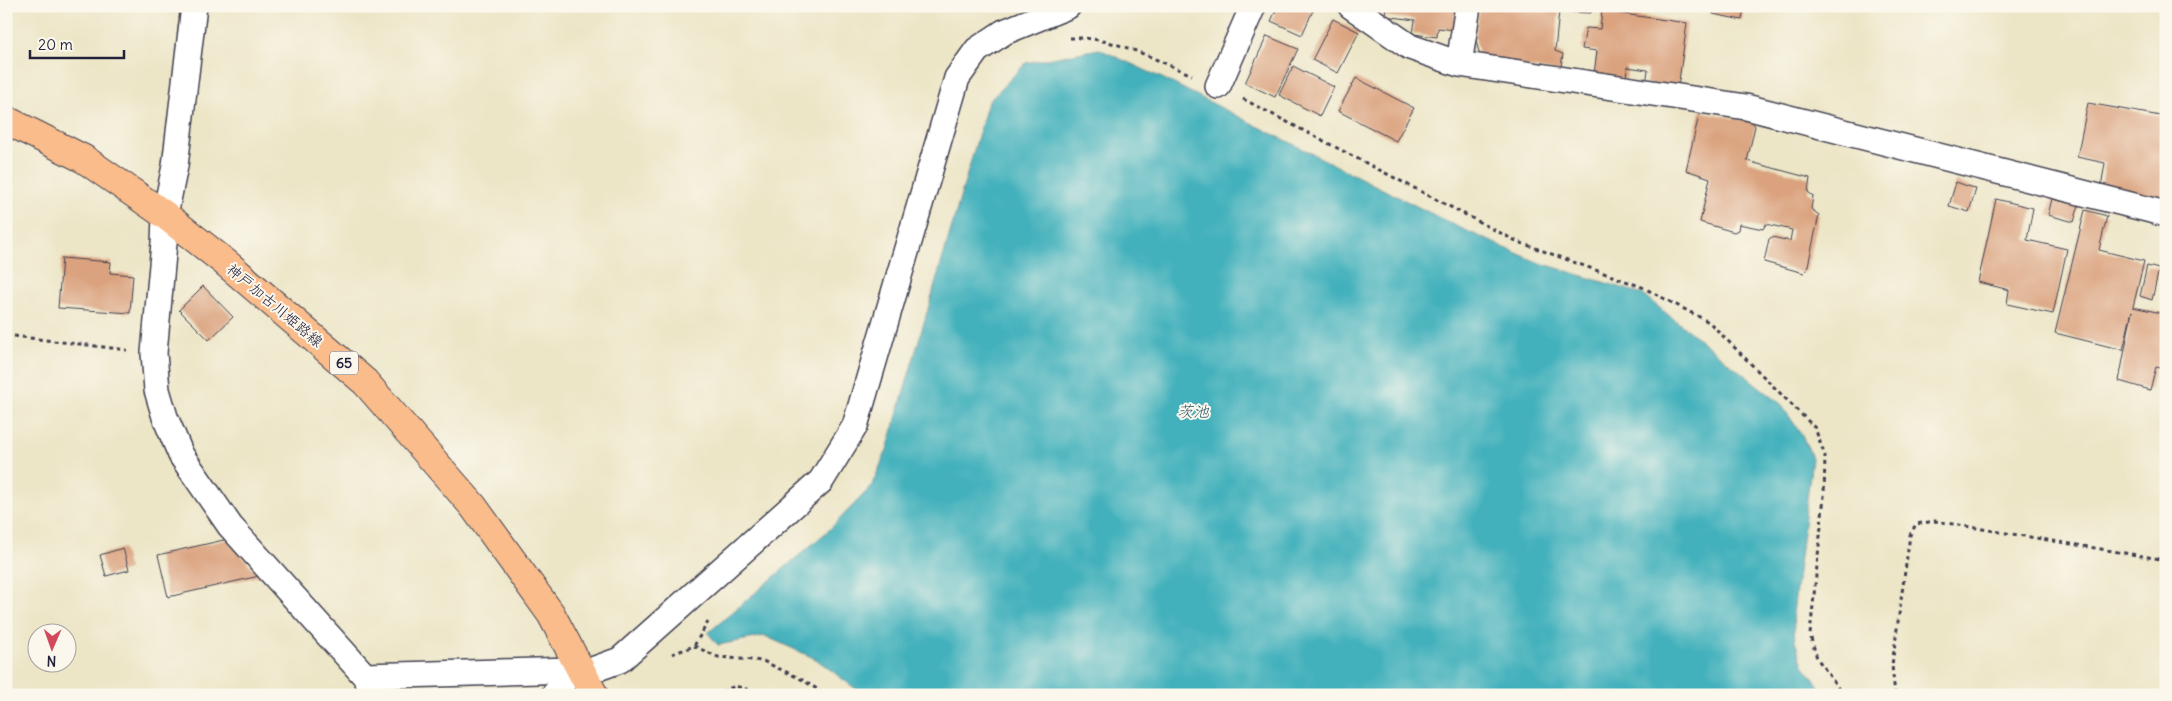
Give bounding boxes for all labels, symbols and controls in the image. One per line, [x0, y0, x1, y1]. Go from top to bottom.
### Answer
scale bar [30, 28, 124, 60]
text: 20 m [38, 35, 73, 54]
street label: 神戸加古川姫路線 [223, 259, 327, 351]
road number: 65 [330, 352, 358, 374]
water label: 茨池 [1177, 401, 1210, 421]
north arrow [28, 624, 78, 674]
text: N [46, 652, 57, 670]

